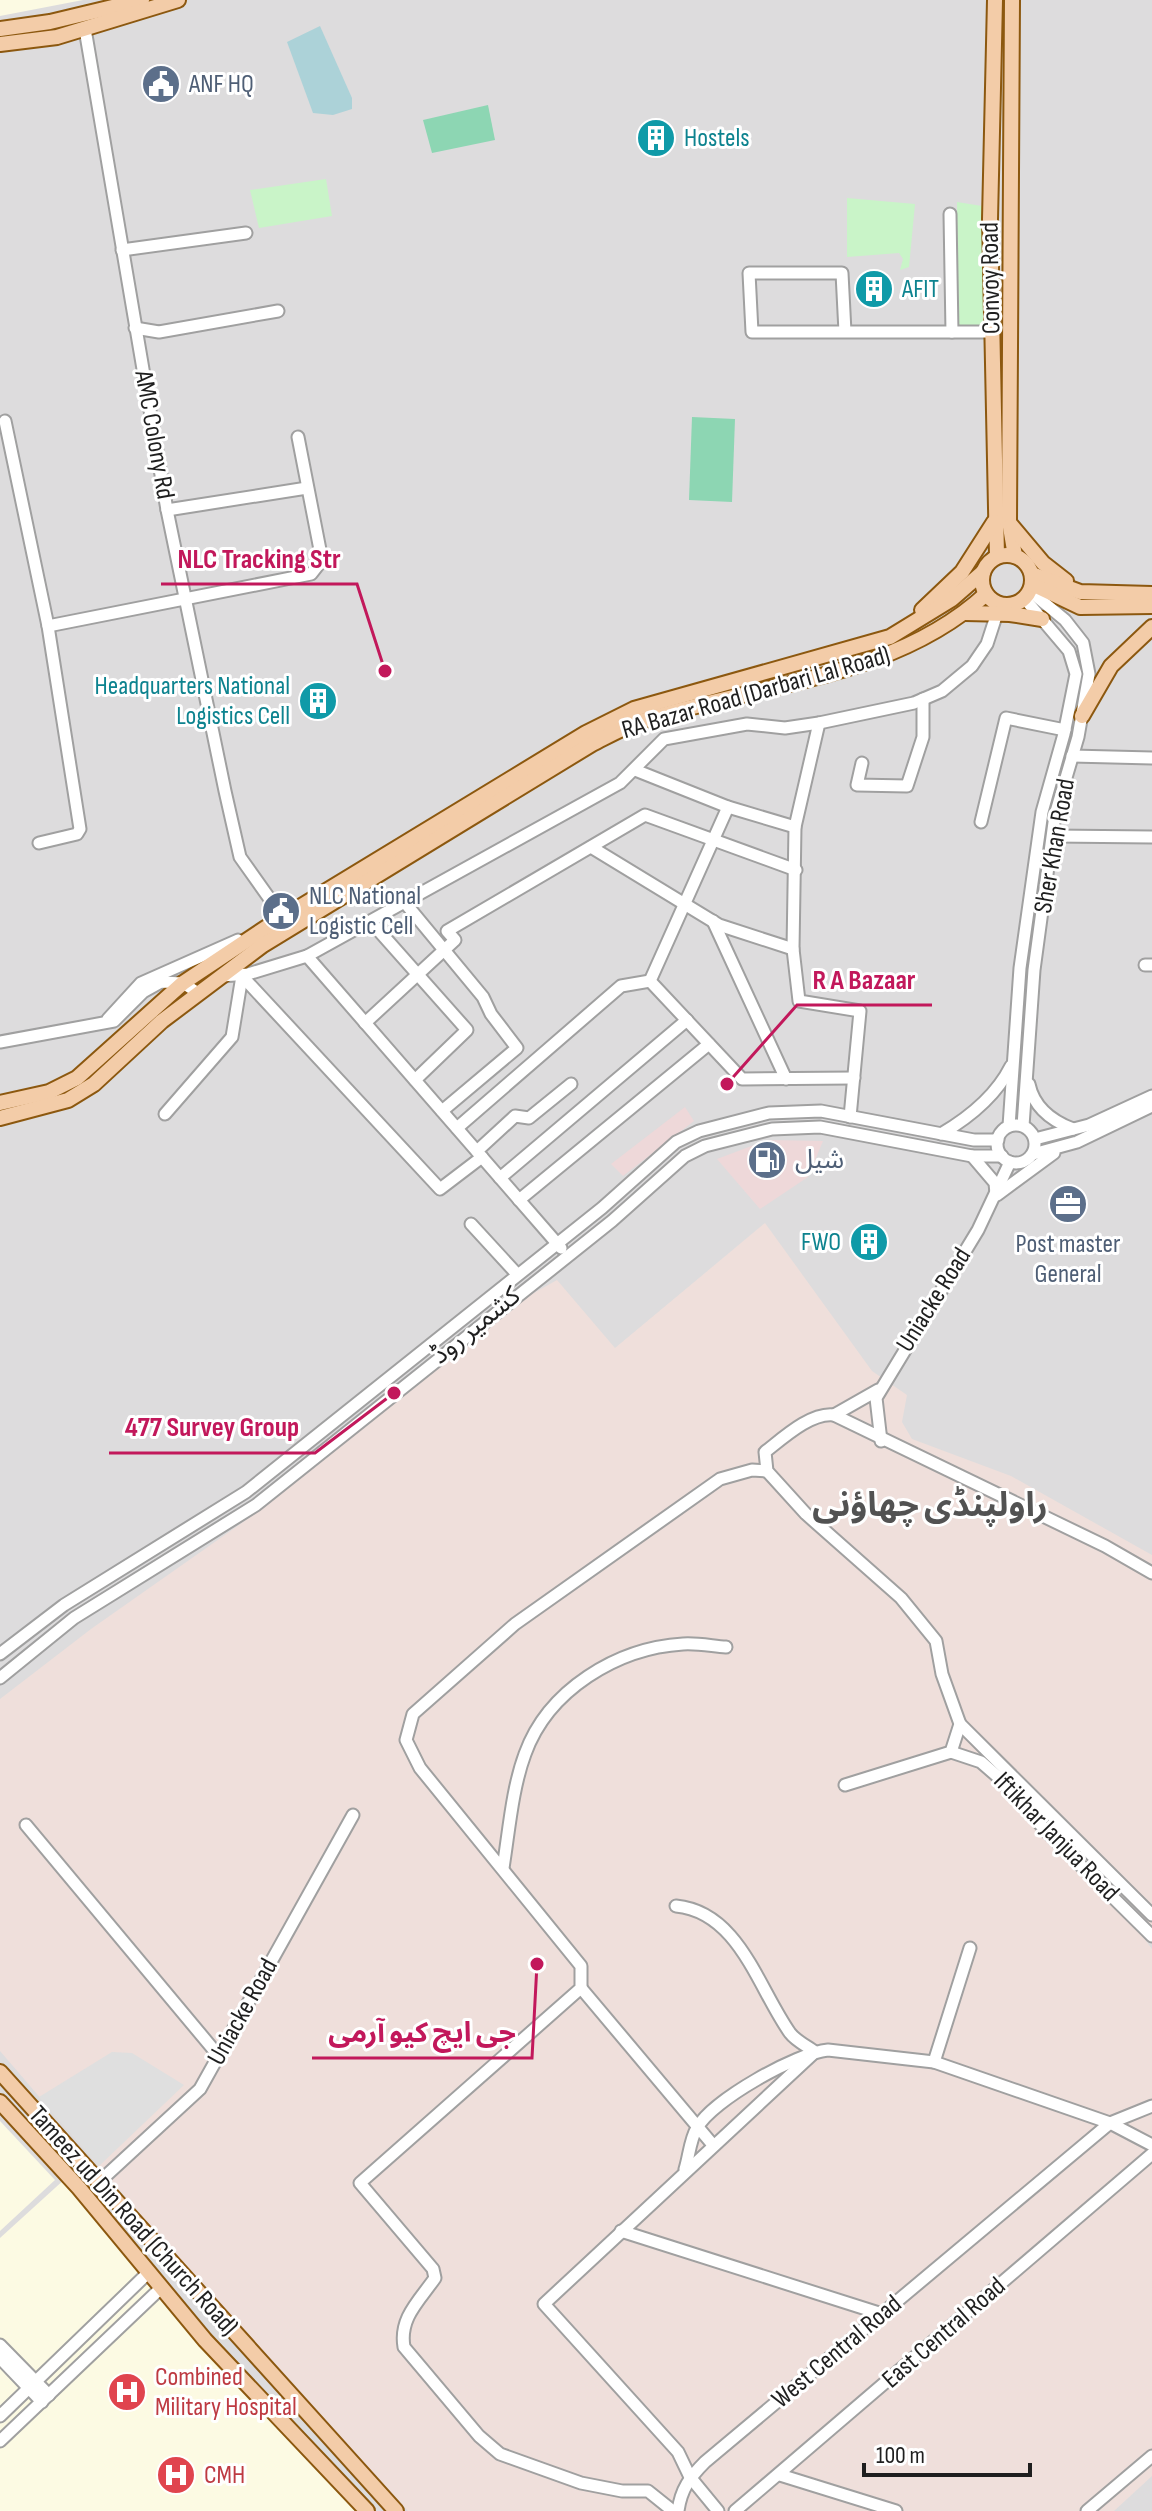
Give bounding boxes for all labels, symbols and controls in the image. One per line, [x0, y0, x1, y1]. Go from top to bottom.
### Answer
public building icon: ANF HQ [140, 63, 182, 105]
place label: ANF HQ [188, 69, 254, 100]
building icon: Hostels [635, 117, 677, 159]
place label: Hostels [684, 123, 750, 154]
street label: Convoy Road [975, 222, 1007, 334]
building icon: AFIT [853, 268, 895, 310]
place label: AFIT [901, 274, 939, 305]
street label: AMC Colony Rd [127, 367, 181, 502]
callout: NLC Tracking Str [161, 532, 357, 584]
text: NLC Tracking Str [177, 543, 341, 576]
street label: RA Bazar Road (Darbari Lal Road) [618, 640, 894, 746]
place label: Headquarters National Logistics Cell [95, 671, 290, 732]
building icon: Headquarters National Logistics Cell [297, 680, 339, 722]
street label: Sher Khan Road [1028, 776, 1082, 916]
place label: NLC National Logistic Cell [309, 881, 421, 942]
public building icon: NLC National Logistic Cell [260, 890, 302, 932]
callout: R A Bazaar [797, 953, 932, 1005]
text: R A Bazaar [812, 964, 916, 997]
fuel station icon: شیل [746, 1139, 788, 1181]
place label: شیل [795, 1145, 844, 1176]
office icon: Post master General [1047, 1183, 1089, 1225]
building icon: FWO [848, 1221, 890, 1263]
place label: FWO [801, 1227, 841, 1258]
place label: Post master General [1016, 1229, 1121, 1290]
street label: Uniacke Road [890, 1242, 978, 1358]
street label: کشمیر روڈ [425, 1281, 527, 1371]
callout: 477 Survey Group [109, 1401, 315, 1453]
text: 477 Survey Group [125, 1411, 299, 1444]
district label: راولپنڈی چھاؤنی [812, 1485, 1048, 1527]
street label: Iftikhar Janjua Road [987, 1766, 1125, 1908]
street label: Uniacke Road [201, 1953, 285, 2071]
callout: جی ایچ کیو آرمی [312, 2006, 532, 2058]
text: جی ایچ کیو آرمی [328, 2017, 516, 2053]
street label: Tameez ud Din Road (Church Road) [22, 2100, 244, 2342]
street label: East Central Road [876, 2271, 1012, 2395]
street label: West Central Road [766, 2289, 908, 2415]
place label: Combined Military Hospital [155, 2362, 297, 2423]
hospital icon: Combined Military Hospital [106, 2371, 148, 2413]
scale bar [864, 2427, 1030, 2477]
text: 100 m [876, 2441, 925, 2470]
hospital icon: CMH [155, 2454, 197, 2496]
place label: CMH [204, 2460, 245, 2491]

